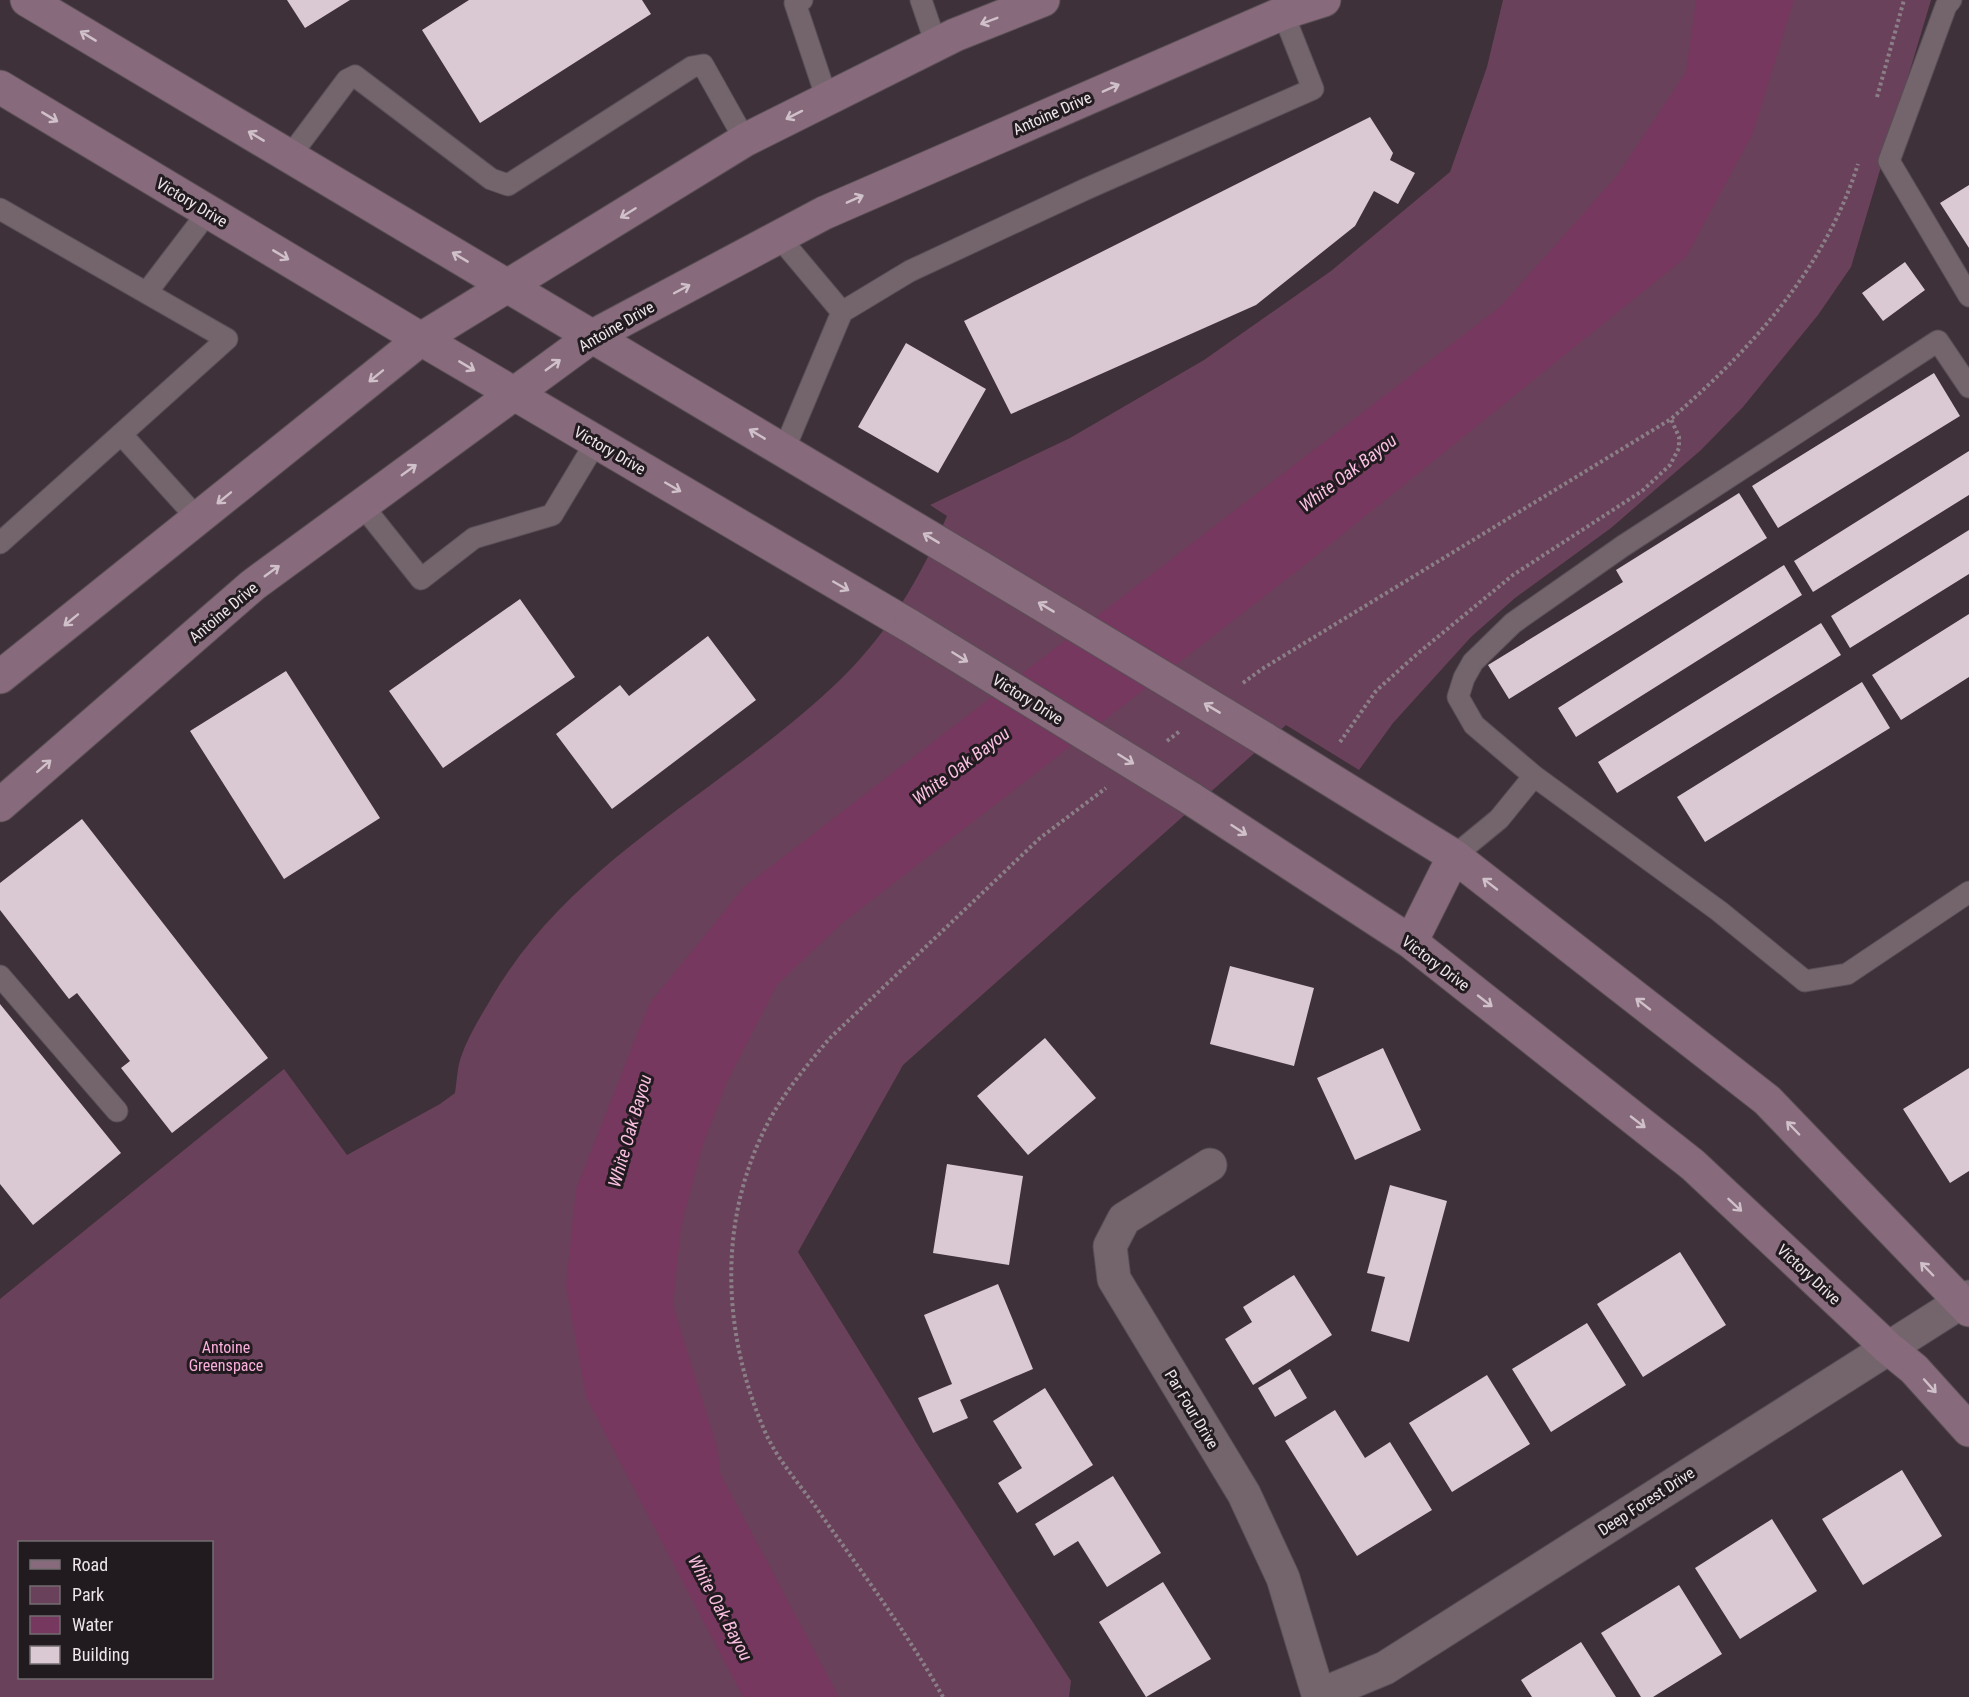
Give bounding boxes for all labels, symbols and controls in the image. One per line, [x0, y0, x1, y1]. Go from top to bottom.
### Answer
one-way arrow [980, 16, 999, 27]
one-way arrow [80, 30, 97, 42]
one-way arrow [1102, 81, 1120, 92]
street label: Antoine Drive [1010, 88, 1094, 139]
one-way arrow [786, 110, 804, 121]
one-way arrow [41, 111, 58, 123]
one-way arrow [248, 129, 265, 141]
street label: Victory Drive [153, 174, 231, 231]
one-way arrow [846, 193, 864, 204]
one-way arrow [620, 208, 637, 220]
one-way arrow [272, 250, 289, 262]
one-way arrow [452, 250, 469, 262]
one-way arrow [673, 283, 690, 295]
street label: Antoine Drive [575, 297, 657, 356]
one-way arrow [545, 359, 561, 371]
one-way arrow [458, 361, 475, 373]
one-way arrow [368, 370, 384, 383]
street label: Victory Drive [570, 422, 649, 479]
one-way arrow [749, 427, 766, 439]
water label: White Oak Bayou [1295, 429, 1401, 516]
one-way arrow [400, 464, 416, 476]
one-way arrow [664, 481, 681, 493]
one-way arrow [216, 491, 232, 504]
one-way arrow [923, 532, 940, 544]
one-way arrow [263, 565, 279, 577]
street label: Antoine Drive [185, 578, 262, 647]
one-way arrow [832, 580, 849, 592]
one-way arrow [1038, 600, 1055, 612]
one-way arrow [64, 613, 80, 626]
one-way arrow [951, 651, 968, 663]
street label: Victory Drive [989, 670, 1067, 729]
one-way arrow [1204, 701, 1221, 714]
water label: White Oak Bayou [908, 722, 1014, 809]
one-way arrow [1117, 753, 1134, 765]
one-way arrow [36, 759, 51, 773]
one-way arrow [1230, 824, 1247, 836]
one-way arrow [1482, 877, 1498, 890]
street label: Victory Drive [1398, 932, 1473, 995]
one-way arrow [1477, 994, 1493, 1007]
one-way arrow [1636, 997, 1652, 1010]
water label: White Oak Bayou [603, 1072, 656, 1190]
one-way arrow [1630, 1115, 1646, 1128]
one-way arrow [1786, 1121, 1800, 1136]
one-way arrow [1728, 1197, 1743, 1212]
street label: Victory Drive [1773, 1240, 1844, 1309]
one-way arrow [1920, 1262, 1935, 1277]
park label: Antoine Greenspace [189, 1338, 263, 1375]
street label: Par Four Drive [1161, 1366, 1223, 1452]
one-way arrow [1923, 1379, 1937, 1394]
street label: Deep Forest Drive [1595, 1463, 1698, 1540]
legend [18, 1541, 213, 1679]
water label: White Oak Bayou [684, 1552, 757, 1664]
text: Road [72, 1554, 108, 1575]
text: Park [72, 1584, 104, 1605]
text: Water [72, 1614, 114, 1635]
text: Building [72, 1644, 129, 1665]

